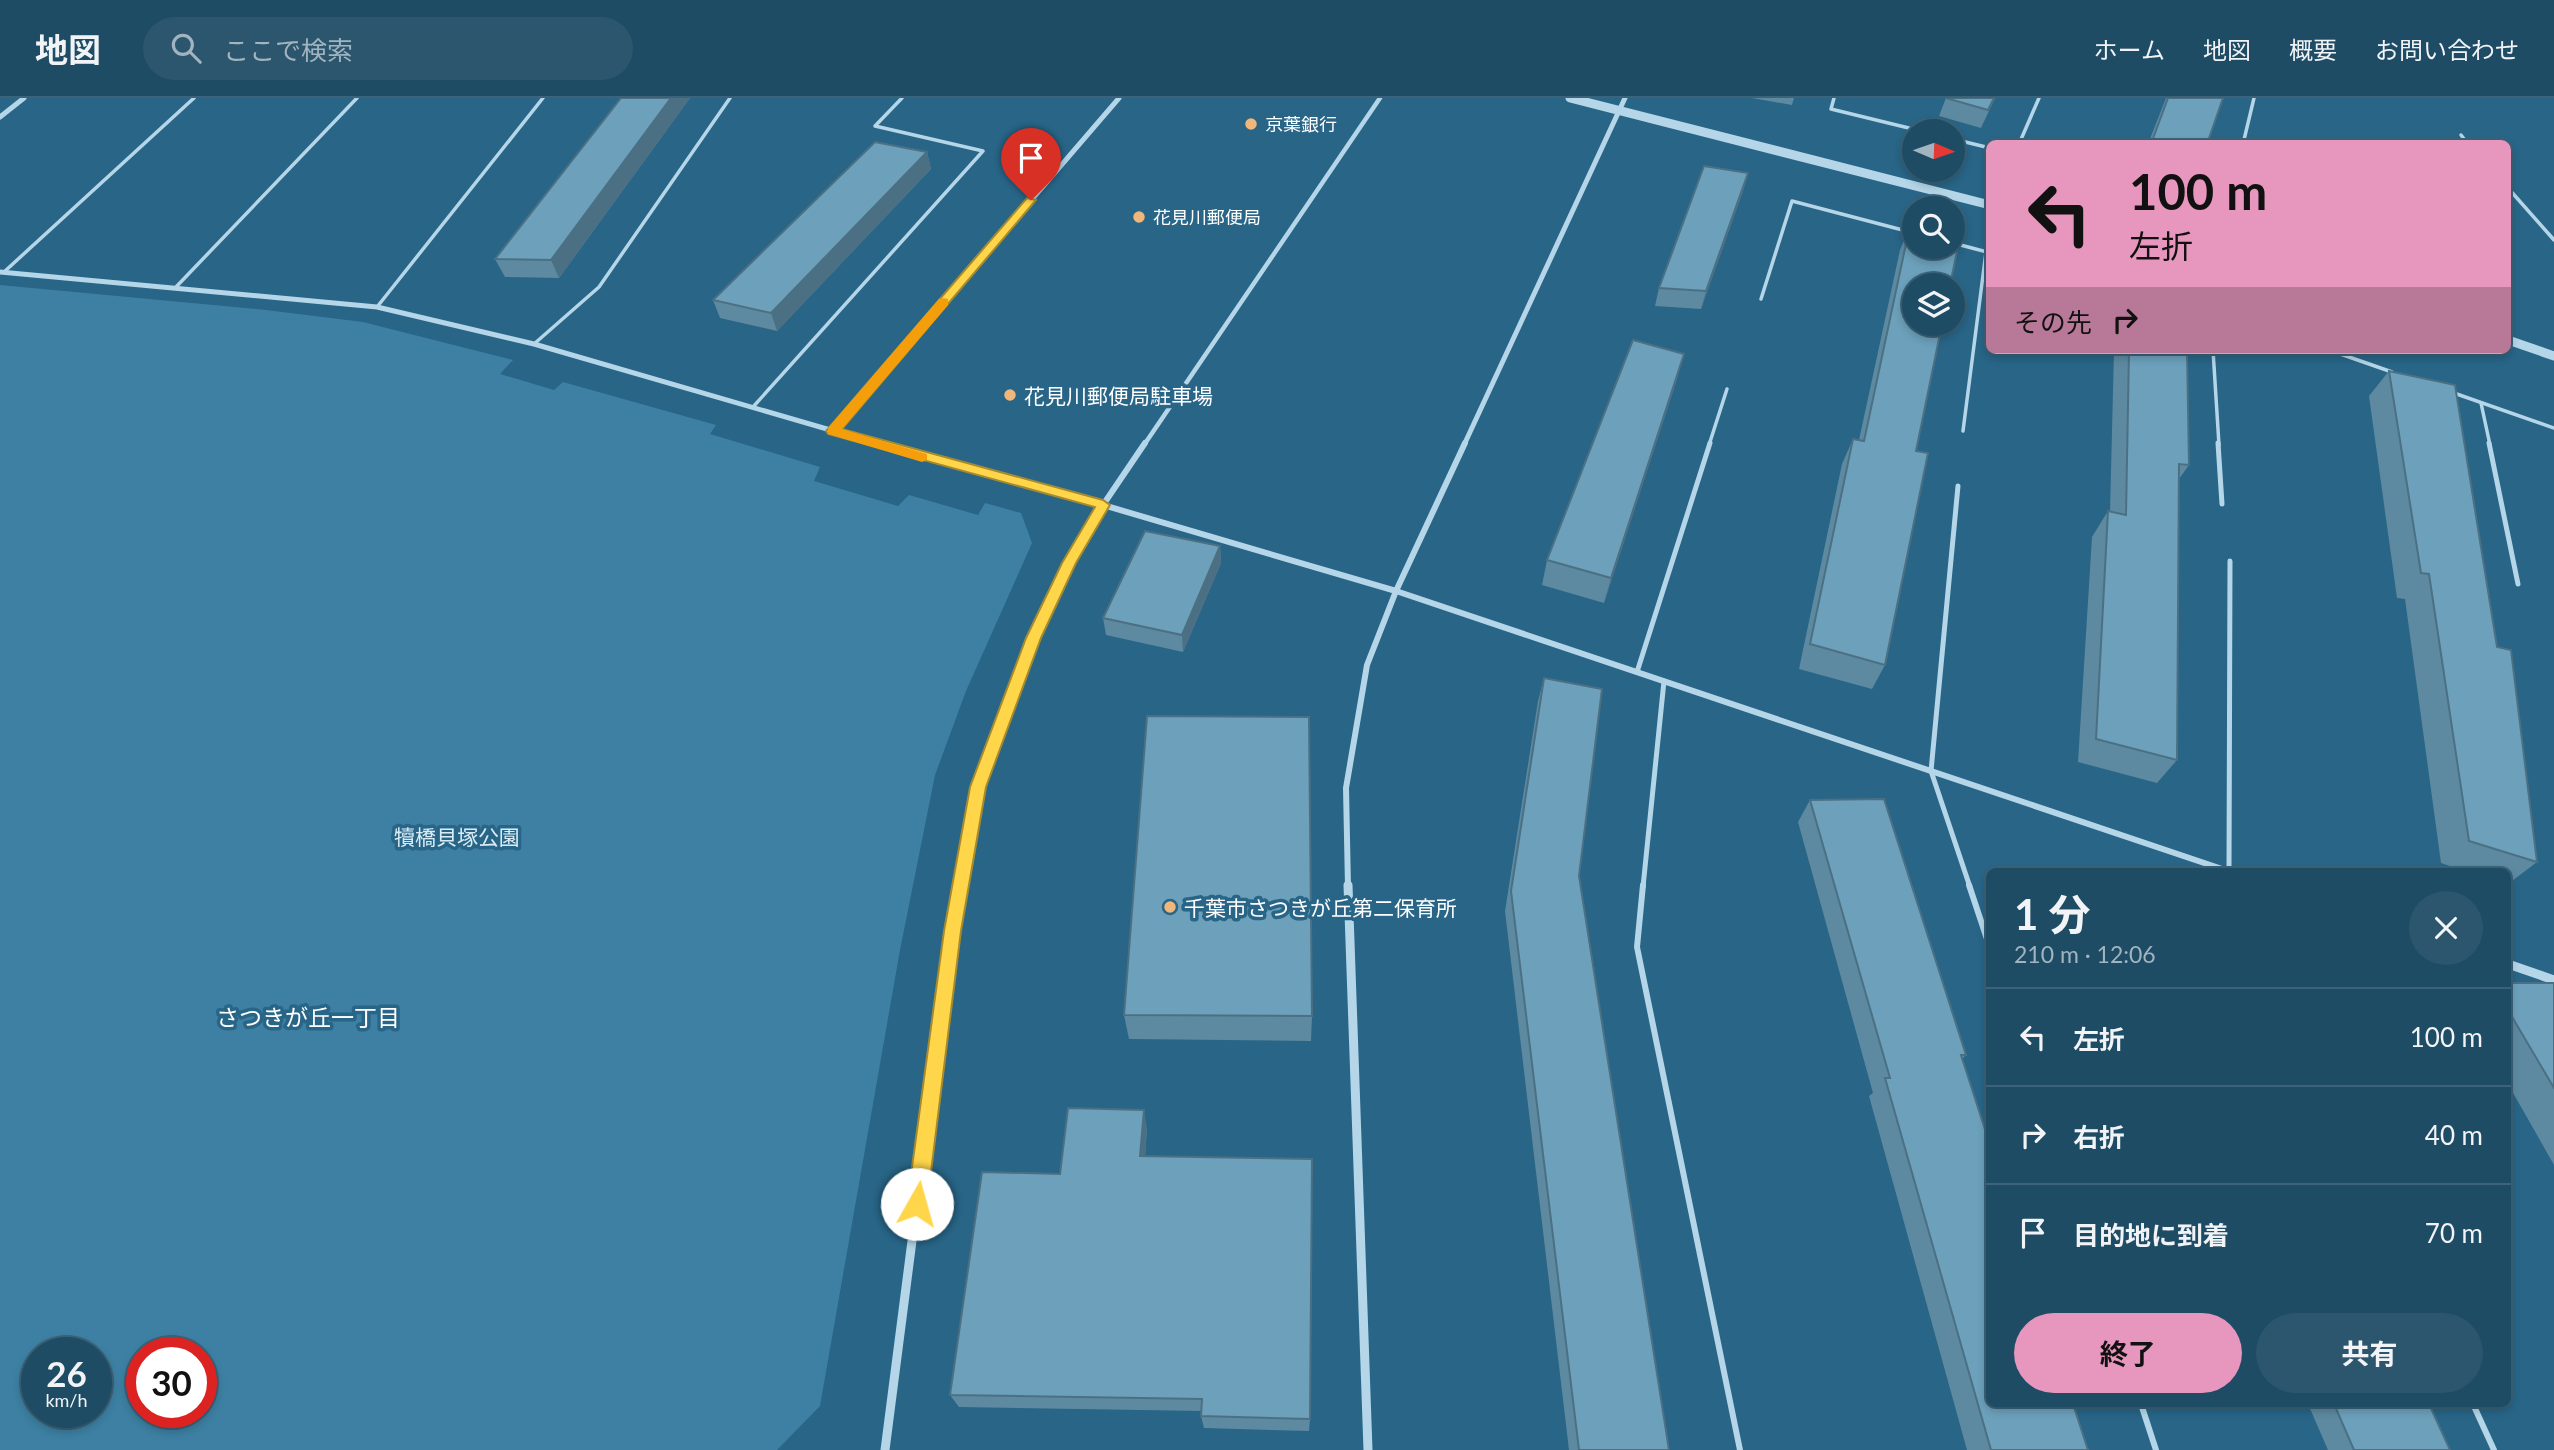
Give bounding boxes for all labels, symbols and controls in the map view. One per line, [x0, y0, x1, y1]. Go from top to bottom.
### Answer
search box [143, 17, 633, 80]
text: 地図 [35, 29, 101, 69]
icon: search [167, 29, 205, 67]
text: ここで検索 [223, 34, 353, 66]
text: ホーム [2094, 35, 2165, 64]
text: 地図 [2203, 35, 2251, 64]
text: 概要 [2289, 35, 2337, 64]
text: お問い合わせ [2375, 35, 2519, 64]
place label: 京葉銀行 [1265, 113, 1337, 135]
marker: 京葉銀行 [1243, 116, 1259, 132]
north arrow [1902, 119, 1965, 182]
map controls [1902, 119, 1965, 336]
pin [1001, 128, 1061, 200]
icon: arrive [1012, 139, 1050, 177]
text: 100 m [2129, 162, 2267, 220]
icon: left [2014, 168, 2105, 259]
button: search [1902, 196, 1965, 259]
place label: 花見川郵便局 [1153, 206, 1261, 228]
marker: 花見川郵便局 [1131, 209, 1147, 225]
text: 左折 [2129, 226, 2193, 265]
button: layers [1902, 273, 1965, 336]
icon: right [2106, 301, 2144, 339]
text: その先 [2014, 306, 2092, 338]
place label: 花見川郵便局駐車場 [1024, 383, 1213, 408]
marker: 花見川郵便局駐車場 [1002, 387, 1018, 403]
park label: 犢橋貝塚公園 [394, 824, 520, 849]
text: 1 分 [2014, 889, 2091, 939]
button: close [2409, 891, 2483, 965]
place label: 千葉市さつきが丘第二保育所 [1184, 895, 1457, 920]
marker: 千葉市さつきが丘第二保育所 [1162, 899, 1178, 915]
text: 210 m · 12:06 [2014, 940, 2156, 968]
district label: さつきが丘一丁目 [216, 1003, 400, 1031]
icon: left [2014, 1018, 2052, 1056]
text: 100 m [2410, 1021, 2483, 1053]
text: 左折 [2073, 1023, 2125, 1055]
icon: right [2014, 1116, 2052, 1154]
text: 40 m [2425, 1119, 2483, 1151]
text: 右折 [2073, 1121, 2125, 1153]
position arrow [880, 1167, 954, 1241]
icon: arrive [2014, 1214, 2052, 1252]
text: 70 m [2425, 1217, 2483, 1249]
text: 目的地に到着 [2073, 1219, 2229, 1251]
button: 終了 [2014, 1313, 2242, 1393]
button: 共有 [2256, 1313, 2483, 1393]
speed limit sign: 30 [126, 1337, 217, 1428]
text: 26 [46, 1352, 87, 1394]
text: km/h [45, 1389, 88, 1411]

